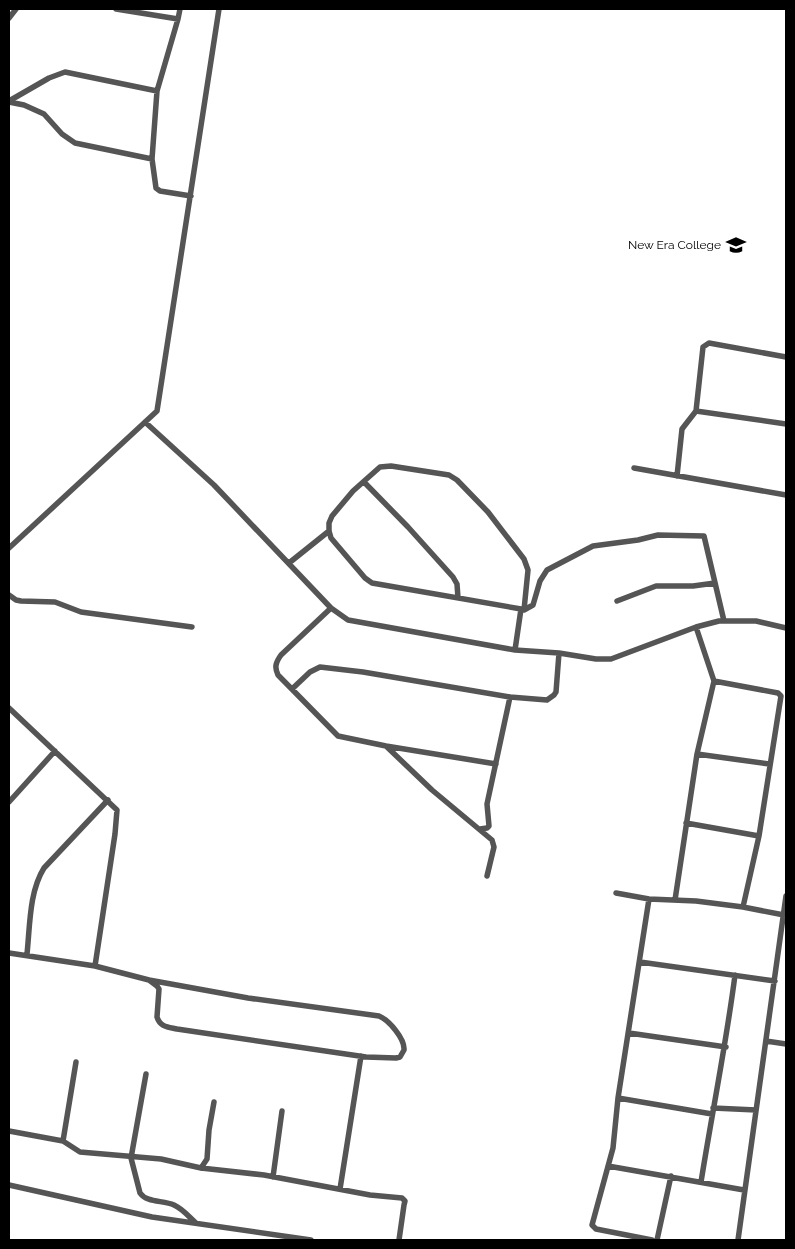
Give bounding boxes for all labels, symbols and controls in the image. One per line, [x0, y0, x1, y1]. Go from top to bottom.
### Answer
school or university icon: New Era College [725, 234, 747, 256]
place label: New Era College [628, 238, 721, 252]

